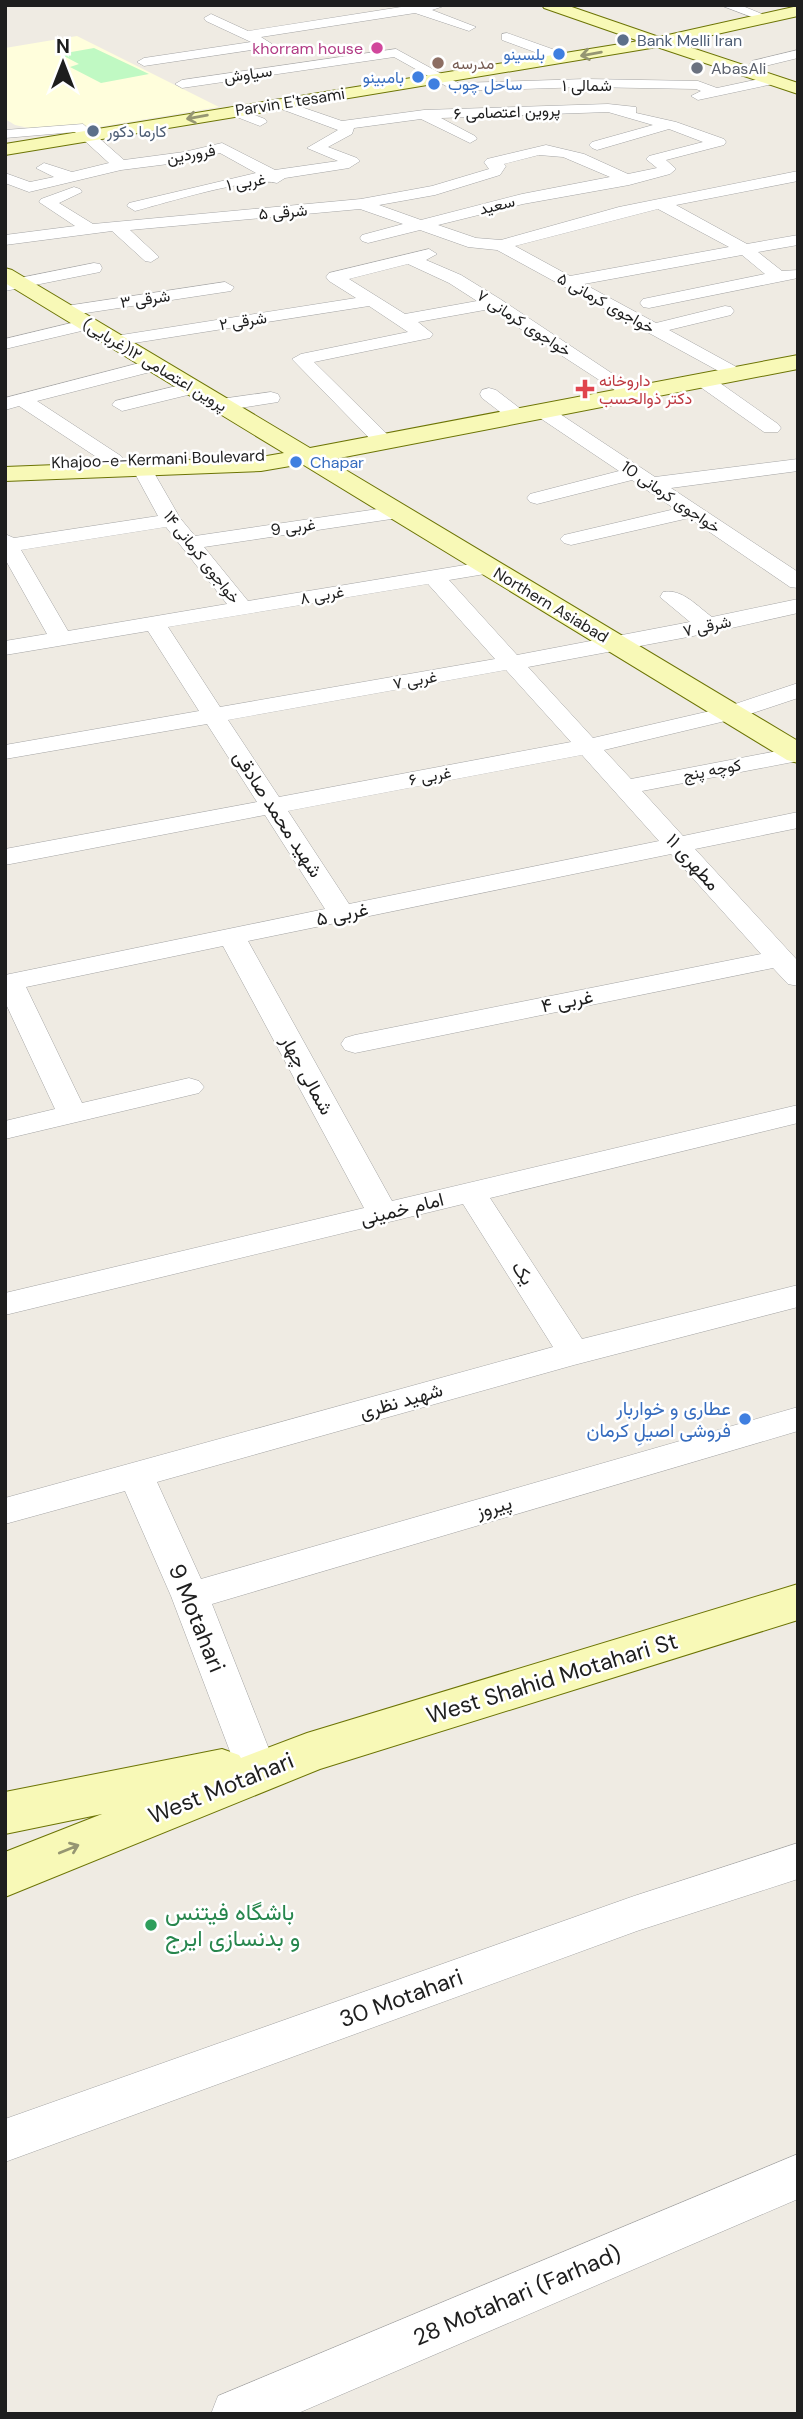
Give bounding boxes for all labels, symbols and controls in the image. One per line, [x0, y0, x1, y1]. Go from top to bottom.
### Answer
north arrow [28, 28, 98, 98]
place label: Bank Melli Iran [637, 30, 742, 51]
marker: Bank Melli Iran [615, 32, 631, 48]
text: N [56, 34, 70, 59]
place label: khorram house [252, 38, 363, 59]
marker: khorram house [369, 40, 385, 56]
place label: بلسینو [503, 44, 545, 65]
marker: بلسینو [551, 46, 567, 62]
one-way arrow [580, 48, 603, 61]
place label: مدرسه [452, 53, 494, 74]
marker: مدرسه [430, 55, 446, 71]
place label: AbasAli [711, 58, 766, 79]
street label: سیاوش [222, 60, 274, 88]
marker: AbasAli [689, 60, 705, 76]
place label: بامبینو [363, 67, 404, 88]
marker: بامبینو [410, 69, 426, 85]
place label: ساحل چوب [448, 74, 522, 96]
street label: شمالی ۱ [562, 75, 612, 96]
marker: ساحل چوب [426, 76, 442, 92]
street label: Parvin E'tesami [234, 83, 346, 121]
street label: پروین اعتصامی ۶ [453, 100, 561, 125]
one-way arrow [186, 111, 209, 124]
place label: کارما دکور [106, 121, 167, 142]
marker: کارما دکور [85, 123, 101, 139]
street label: فروردین [165, 139, 217, 169]
street label: غربی ۱ [225, 168, 267, 196]
street label: سعید [477, 190, 517, 220]
street label: شرقی ۵ [258, 199, 308, 225]
street label: خواجوی کرمانی ۵ [554, 268, 659, 339]
street label: شرقی ۳ [119, 285, 171, 313]
street label: خواجوی کرمانی ۷ [473, 285, 575, 361]
street label: شرقی ۲ [218, 307, 268, 335]
street label: پروین اعتصامی ۱۲(غربایی) [79, 314, 231, 417]
place label: داروخانه دکتر ذوالحسب [599, 370, 692, 409]
marker: داروخانه دکتر ذوالحسب [577, 381, 593, 397]
street label: Khajoo-e-Kermani Boulevard [51, 445, 265, 473]
place label: Chapar [310, 452, 364, 473]
marker: Chapar [288, 454, 304, 470]
street label: خواجوی کرمانی 10 [618, 456, 725, 538]
street label: خواجوی کرمانی ۱۴ [159, 506, 245, 608]
street label: غربی 9 [269, 513, 317, 541]
street label: Northern Asiabad [490, 562, 612, 648]
street label: ۸ غربی [298, 581, 346, 609]
street label: شرقی ۷ [681, 611, 733, 641]
street label: ۷ غربی [391, 666, 439, 694]
street label: شهید محمد صادقی [228, 746, 328, 882]
street label: کوچه پنج [681, 754, 743, 787]
street label: ۶ غربی [407, 762, 453, 790]
street label: مطهری ۱۱ [661, 828, 725, 896]
street label: ۵ غربی [314, 896, 370, 932]
street label: ۴ غربی [539, 984, 595, 1018]
street label: شمالی چهار [274, 1030, 339, 1120]
street label: امام خمینی [358, 1187, 446, 1231]
street label: یک [506, 1256, 540, 1290]
street label: شهید نظری [356, 1377, 446, 1425]
place label: عطاری و خواربار فروشی اصیلِ کرمان [587, 1396, 731, 1445]
marker: عطاری و خواربار فروشی اصیلِ کرمان [737, 1411, 753, 1427]
street label: پیروز [472, 1490, 515, 1525]
street label: 9 Motahari [162, 1559, 232, 1677]
street label: West Shahid Motahari St [423, 1626, 681, 1730]
street label: West Motahari [144, 1745, 298, 1831]
one-way arrow [57, 1842, 79, 1855]
place label: باشگاه فیتنس و بدنسازی ایرج [165, 1897, 300, 1954]
marker: باشگاه فیتنس و بدنسازی ایرج [143, 1917, 159, 1933]
street label: 30 Motahari [335, 1962, 467, 2034]
street label: 28 Motahari (Farhad) [409, 2238, 625, 2352]

